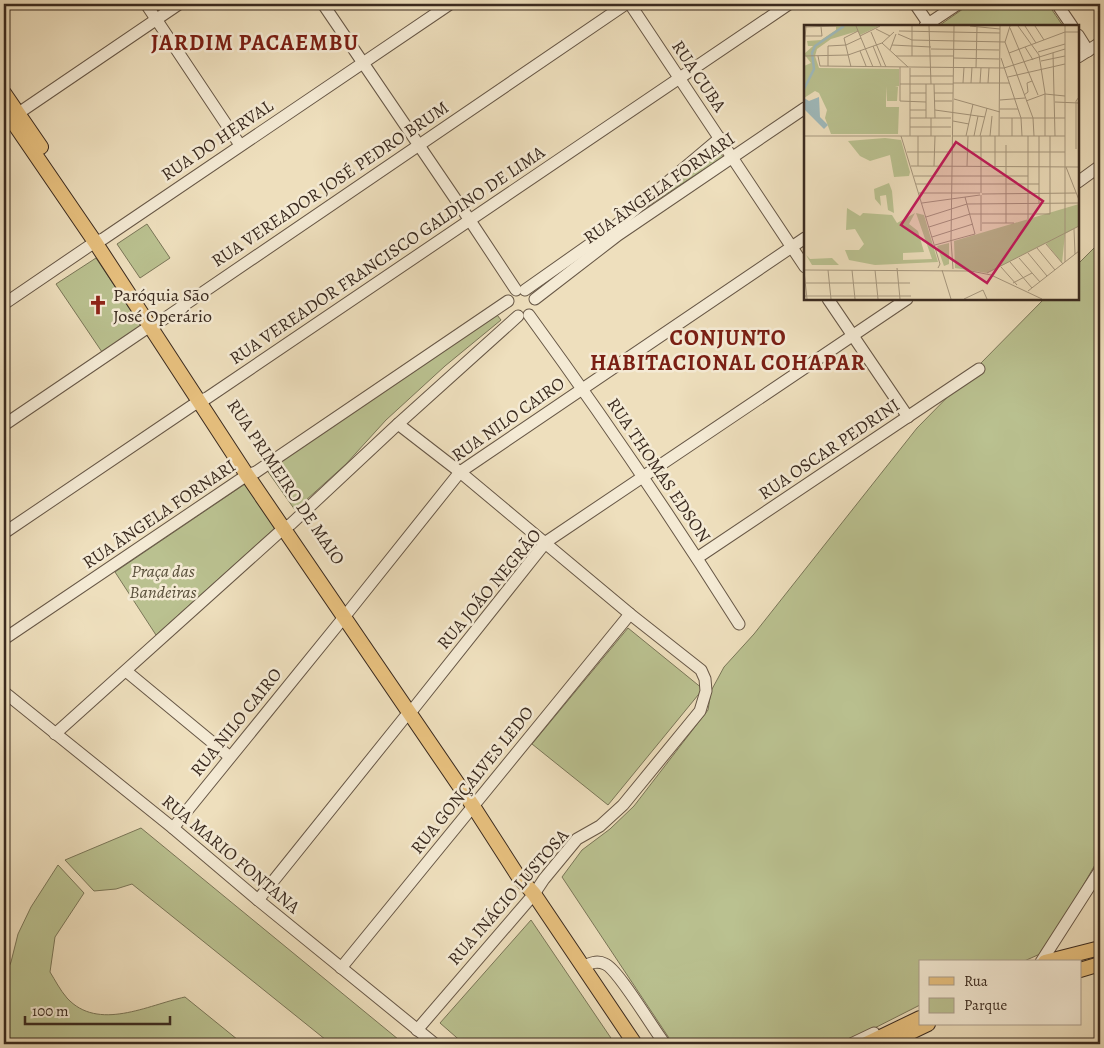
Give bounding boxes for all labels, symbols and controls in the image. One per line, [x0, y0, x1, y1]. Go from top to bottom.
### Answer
inset map [804, 25, 1079, 300]
district label: JARDIM PACAEMBU [151, 28, 359, 58]
street label: RUA CUBA [666, 35, 732, 117]
street label: RUA DO HERVAL [156, 93, 278, 186]
street label: RUA VEREADOR JOSÉ PEDRO BRUM [207, 95, 453, 273]
street label: RUA ÂNGELA FORNARI [578, 127, 740, 249]
street label: RUA VEREADOR FRANCISCO GALDINO DE LIMA [225, 140, 550, 370]
place label: Paróquia São José Operário [113, 283, 212, 328]
church icon: Paróquia São José Operário [87, 294, 109, 316]
district label: CONJUNTO HABITACIONAL COHAPAR [590, 323, 866, 378]
street label: RUA NILO CAIRO [447, 371, 569, 467]
street label: RUA THOMAS EDSON [602, 393, 716, 547]
street label: RUA OSCAR PEDRINI [754, 393, 904, 505]
street label: RUA PRIMEIRO DE MAIO [222, 394, 350, 570]
street label: RUA ÂNGELA FORNARI [78, 454, 240, 574]
street label: RUA JOÃO NEGRÃO [431, 524, 547, 654]
park label: Praça das Bandeiras [129, 559, 197, 604]
street label: RUA NILO CAIRO [185, 663, 287, 781]
street label: RUA GONÇALVES LEDO [405, 701, 539, 859]
street label: RUA MARIO FONTANA [157, 789, 305, 919]
street label: RUA INÁCIO LUSTOSA [442, 823, 574, 970]
legend [919, 960, 1082, 1026]
text: Rua [964, 971, 988, 991]
scale bar [25, 993, 170, 1025]
text: Parque [964, 995, 1007, 1015]
text: 100 m [32, 1001, 69, 1021]

